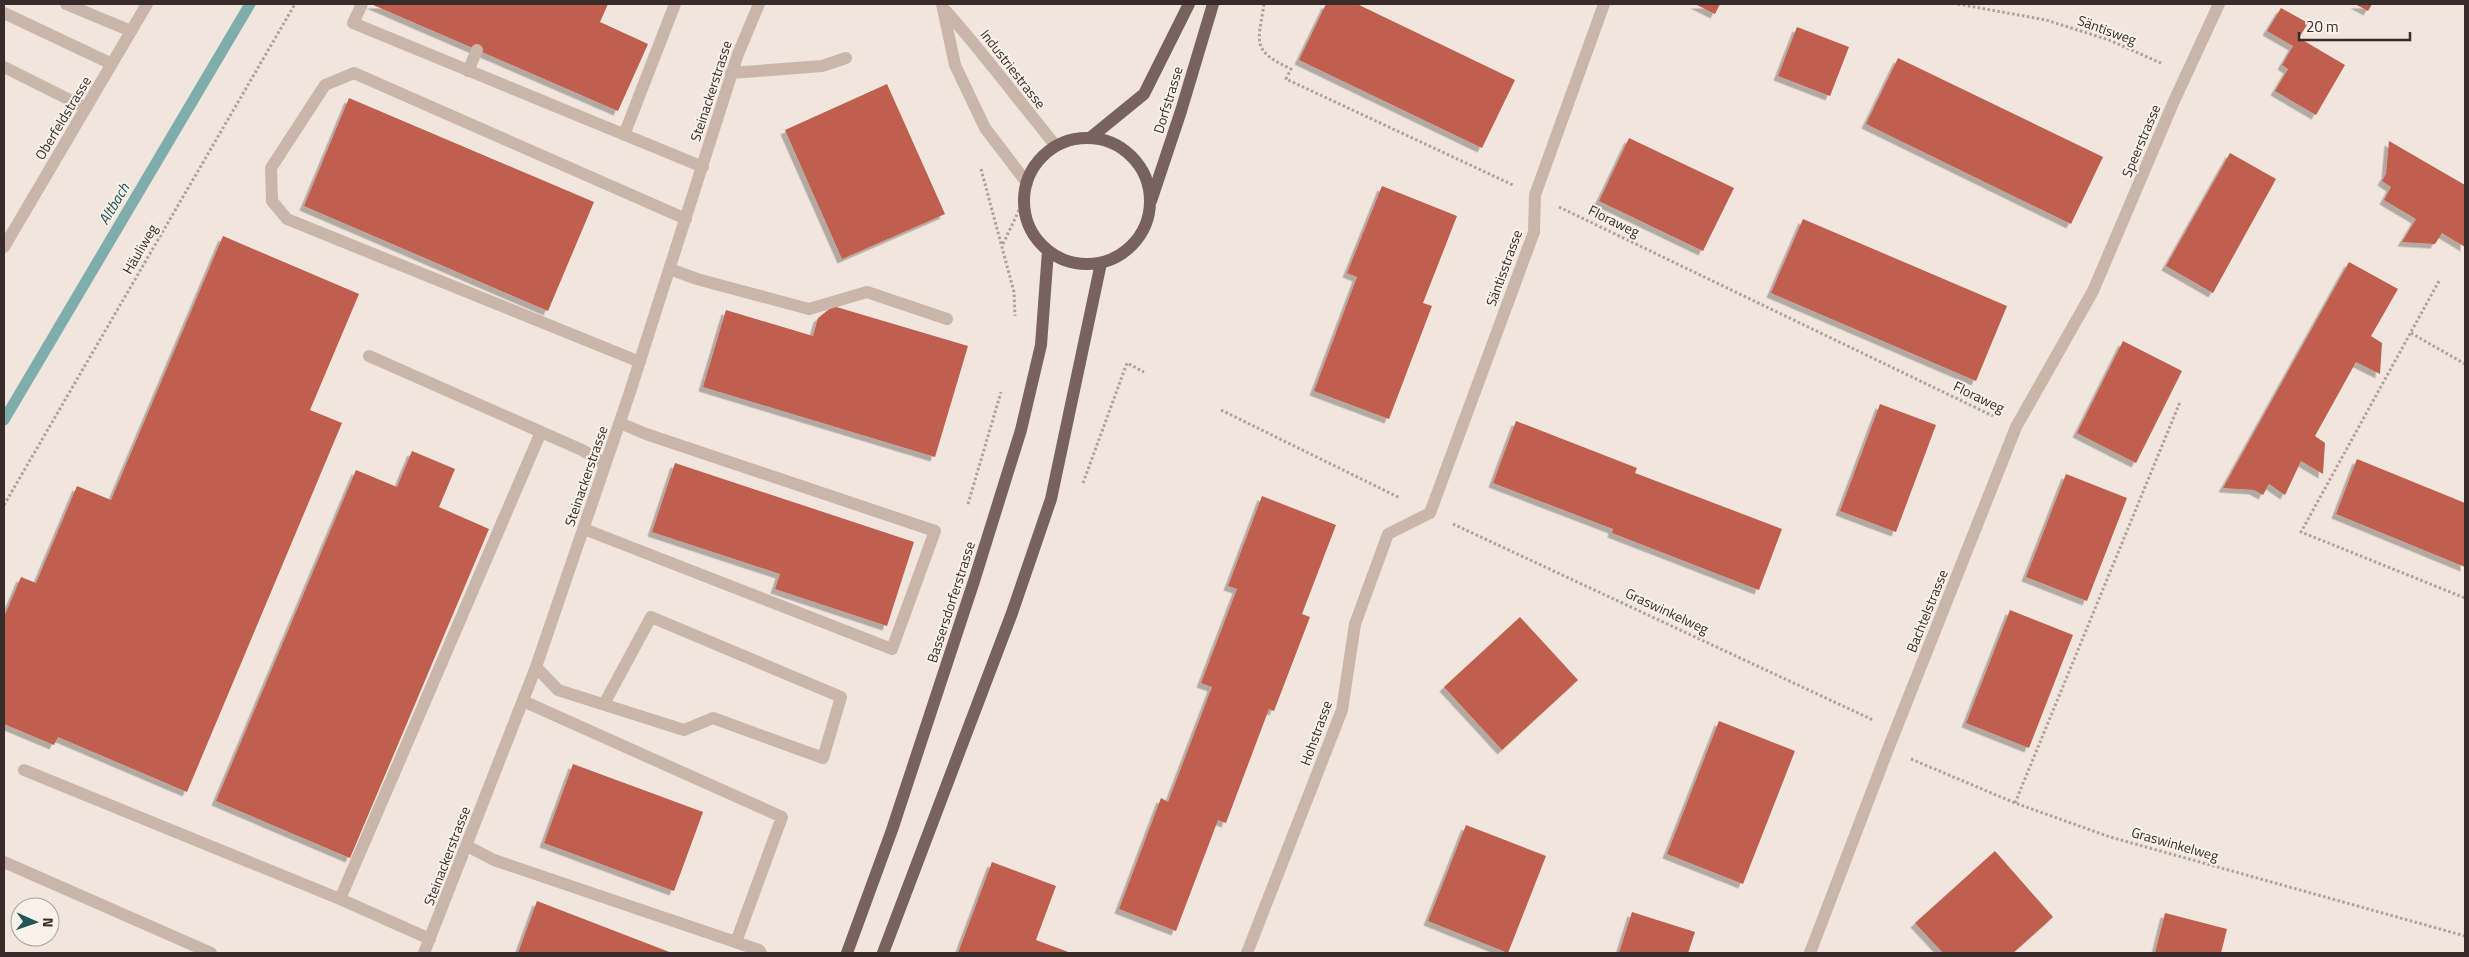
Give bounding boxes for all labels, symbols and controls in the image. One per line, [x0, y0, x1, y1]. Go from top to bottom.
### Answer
street label: Säntisweg [2075, 9, 2140, 50]
scale bar [2299, 10, 2410, 42]
text: 20 m [2306, 15, 2339, 38]
street label: Industriestrasse [976, 25, 1051, 113]
street label: Steinackerstrasse [684, 38, 737, 144]
street label: Dorfstrasse [1147, 64, 1188, 136]
street label: Oberfeldstrasse [29, 72, 96, 163]
street label: Speerstrasse [2116, 101, 2165, 180]
water label: Altbach [92, 178, 135, 229]
street label: Floraweg [1585, 199, 1643, 242]
street label: Häuliweg [117, 220, 162, 278]
street label: Säntisstrasse [1480, 227, 1527, 309]
street label: Floraweg [1950, 375, 2008, 418]
street label: Steinackerstrasse [559, 423, 613, 529]
street label: Bassersdorferstrasse [921, 538, 980, 665]
street label: Bachtelstrasse [1900, 566, 1953, 655]
street label: Graswinkelweg [1622, 582, 1712, 639]
street label: Hohstrasse [1294, 697, 1337, 768]
street label: Steinackerstrasse [418, 803, 475, 909]
street label: Graswinkelweg [2129, 821, 2221, 866]
north arrow [10, 897, 60, 947]
text: N [38, 917, 59, 928]

